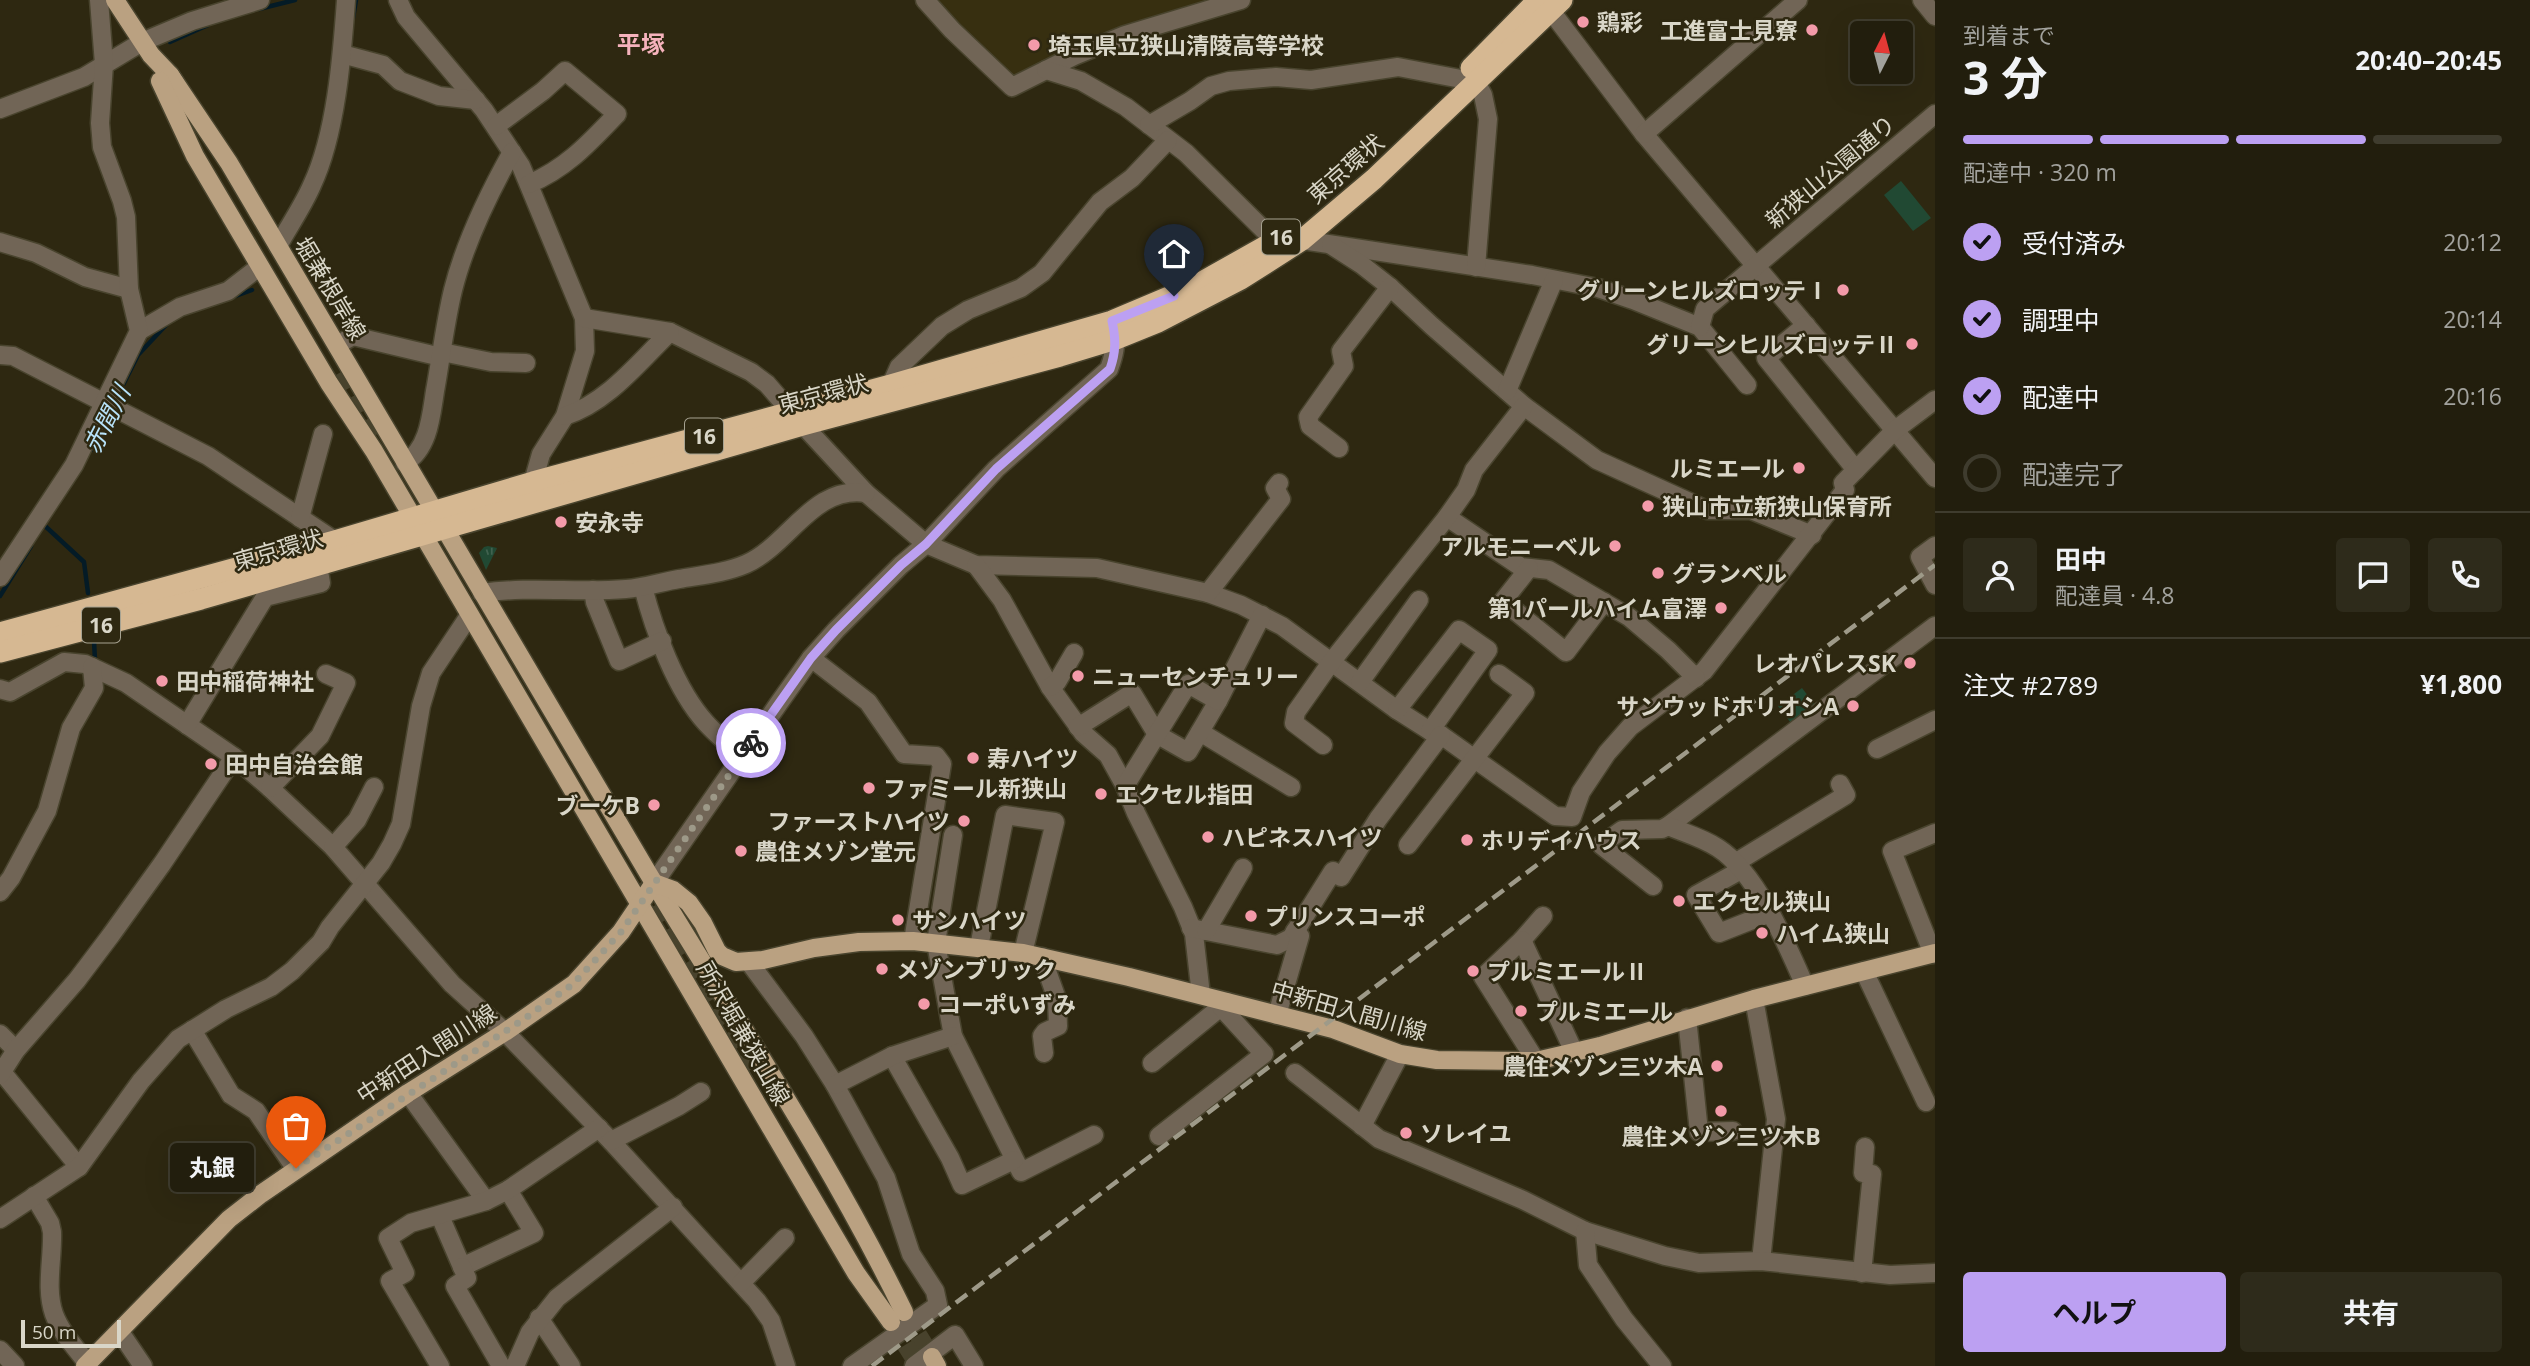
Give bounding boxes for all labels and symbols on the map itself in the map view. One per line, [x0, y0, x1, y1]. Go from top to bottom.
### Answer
place label: 鶏彩 [1597, 6, 1643, 38]
marker: 鶏彩 [1575, 14, 1591, 30]
place label: 工進富士見寮 [1660, 14, 1798, 46]
north arrow [1850, 21, 1913, 84]
marker: 工進富士見寮 [1804, 22, 1820, 38]
district label: 平塚 [617, 27, 665, 60]
place label: 埼玉県立狭山清陵高等学校 [1048, 29, 1324, 61]
marker: 埼玉県立狭山清陵高等学校 [1026, 37, 1042, 53]
street label: 新狭山公園通り [1758, 107, 1902, 235]
street label: 東京環状 [1300, 126, 1390, 210]
road number: 16 [1262, 219, 1300, 254]
pin [1144, 224, 1204, 296]
street label: 堀兼根岸線 [288, 230, 374, 346]
place label: グリーンヒルズロッテⅠ [1577, 274, 1829, 306]
marker: グリーンヒルズロッテⅠ [1835, 282, 1851, 298]
place label: グリーンヒルズロッテⅡ [1646, 328, 1898, 360]
marker: グリーンヒルズロッテⅡ [1904, 336, 1920, 352]
street label: 東京環状 [774, 366, 872, 420]
water label: 赤間川 [75, 377, 138, 459]
road number: 16 [685, 418, 723, 453]
place label: ルミエール [1670, 452, 1785, 484]
marker: ルミエール [1791, 460, 1807, 476]
place label: 狭山市立新狭山保育所 [1662, 490, 1892, 522]
marker: 狭山市立新狭山保育所 [1640, 498, 1656, 514]
place label: 安永寺 [575, 506, 644, 538]
marker: 安永寺 [553, 514, 569, 530]
street label: 東京環状 [229, 521, 327, 577]
place label: アルモニーベル [1440, 530, 1601, 562]
marker: アルモニーベル [1607, 538, 1623, 554]
place label: グランベル [1672, 557, 1787, 589]
marker: グランベル [1650, 565, 1666, 581]
place label: 第1パールハイム富澤 [1488, 592, 1707, 624]
marker: 第1パールハイム富澤 [1713, 600, 1729, 616]
road number: 16 [82, 608, 120, 642]
place label: レオパレスSK [1753, 647, 1897, 679]
marker: レオパレスSK [1902, 655, 1918, 671]
place label: ニューセンチュリー [1092, 660, 1299, 692]
place label: 田中稲荷神社 [176, 665, 314, 697]
marker: ニューセンチュリー [1070, 668, 1086, 684]
marker: 田中稲荷神社 [154, 673, 170, 689]
place label: サンウッドホリオシA [1616, 690, 1839, 722]
marker: サンウッドホリオシA [1845, 698, 1861, 714]
courier [716, 708, 786, 778]
place label: 寿ハイツ [987, 742, 1079, 774]
place label: 田中自治会館 [225, 748, 363, 780]
marker: 寿ハイツ [965, 750, 981, 766]
marker: 田中自治会館 [203, 756, 219, 772]
place label: ファミール新狭山 [883, 772, 1067, 804]
place label: エクセル指田 [1115, 778, 1253, 810]
marker: ファミール新狭山 [861, 780, 877, 796]
marker: エクセル指田 [1093, 786, 1109, 802]
place label: ブーケB [556, 789, 640, 821]
marker: ブーケB [646, 797, 662, 813]
place label: ファーストハイツ [768, 805, 950, 837]
marker: ファーストハイツ [956, 813, 972, 829]
place label: ハピネスハイツ [1222, 821, 1383, 853]
place label: ホリデイハウス [1481, 824, 1642, 856]
marker: ハピネスハイツ [1200, 829, 1216, 845]
marker: ホリデイハウス [1459, 832, 1475, 848]
place label: 農住メゾン堂元 [755, 835, 916, 867]
marker: 農住メゾン堂元 [733, 843, 749, 859]
place label: エクセル狭山 [1693, 885, 1831, 917]
marker: エクセル狭山 [1671, 893, 1687, 909]
place label: プリンスコーポ [1265, 900, 1426, 932]
place label: サンハイツ [912, 904, 1027, 936]
marker: プリンスコーポ [1243, 908, 1259, 924]
marker: サンハイツ [890, 912, 906, 928]
place label: ハイム狭山 [1776, 917, 1890, 949]
marker: ハイム狭山 [1754, 925, 1770, 941]
place label: メゾンブリック [896, 953, 1056, 985]
street label: 所沢堀兼狭山線 [690, 955, 798, 1111]
place label: プルミエールⅡ [1487, 955, 1648, 987]
marker: メゾンブリック [874, 961, 890, 977]
marker: プルミエールⅡ [1465, 963, 1481, 979]
street label: 中新田入間川線 [1267, 972, 1431, 1048]
place label: コーポいずみ [938, 988, 1076, 1020]
place label: プルミエール [1535, 995, 1673, 1027]
street label: 中新田入間川線 [350, 996, 502, 1110]
marker: コーポいずみ [916, 996, 932, 1012]
marker: プルミエール [1513, 1003, 1529, 1019]
place label: 農住メゾン三ツ木A [1503, 1050, 1703, 1082]
marker: 農住メゾン三ツ木A [1709, 1058, 1725, 1074]
pin [266, 1096, 326, 1168]
marker: 農住メゾン三ツ木B [1713, 1103, 1729, 1119]
place label: ソレイユ [1420, 1117, 1512, 1149]
place label: 農住メゾン三ツ木B [1621, 1120, 1821, 1152]
marker: ソレイユ [1398, 1125, 1414, 1141]
callout: 丸銀 [170, 1144, 254, 1192]
scale bar [21, 1317, 121, 1349]

